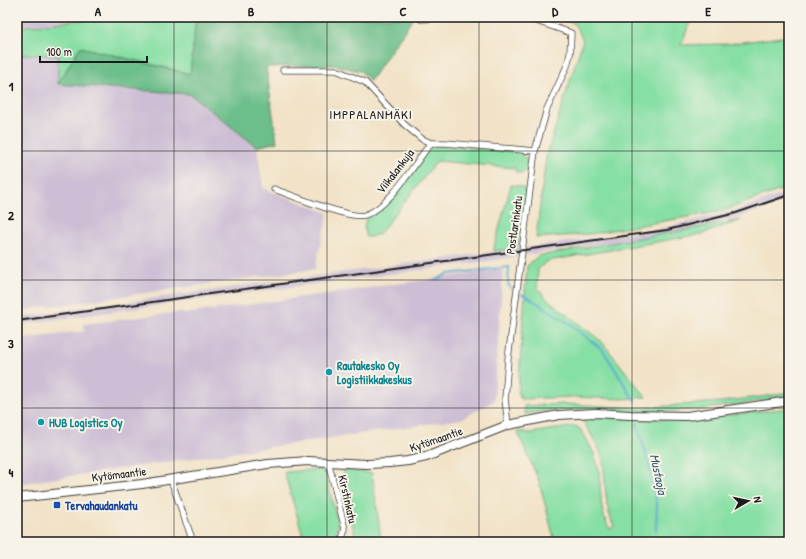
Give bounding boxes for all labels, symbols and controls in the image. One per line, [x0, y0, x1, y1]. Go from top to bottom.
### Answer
text: A [95, 2, 102, 20]
text: B [248, 2, 255, 20]
text: C [399, 2, 407, 20]
text: D [552, 2, 559, 20]
text: E [705, 2, 711, 20]
scale bar [40, 38, 147, 64]
text: 100 m [46, 43, 72, 60]
text: 1 [9, 77, 14, 95]
district label: IMPPALANMÄKI [329, 105, 413, 123]
street label: Viikalankuja [372, 145, 418, 197]
street label: Postlarinkatu [502, 195, 527, 255]
text: 2 [8, 206, 15, 224]
text: 3 [8, 334, 14, 352]
place label: Rautakesko Oy Logistiikkakeskus [337, 357, 412, 389]
marker: Rautakesko Oy Logistiikkakeskus [324, 367, 334, 377]
place label: HUB Logistics Oy [49, 414, 123, 432]
marker: HUB Logistics Oy [36, 417, 46, 427]
street label: Kytömaantie [407, 422, 465, 456]
water label: Mustaoja [646, 452, 672, 498]
street label: Kytömaantie [91, 462, 148, 486]
text: 4 [9, 463, 14, 481]
street label: Kirstinkatu [334, 473, 362, 525]
north arrow [728, 481, 768, 521]
text: N [751, 495, 765, 504]
place label: Tervahaudankatu [64, 497, 138, 514]
marker: Tervahaudankatu [52, 500, 62, 510]

